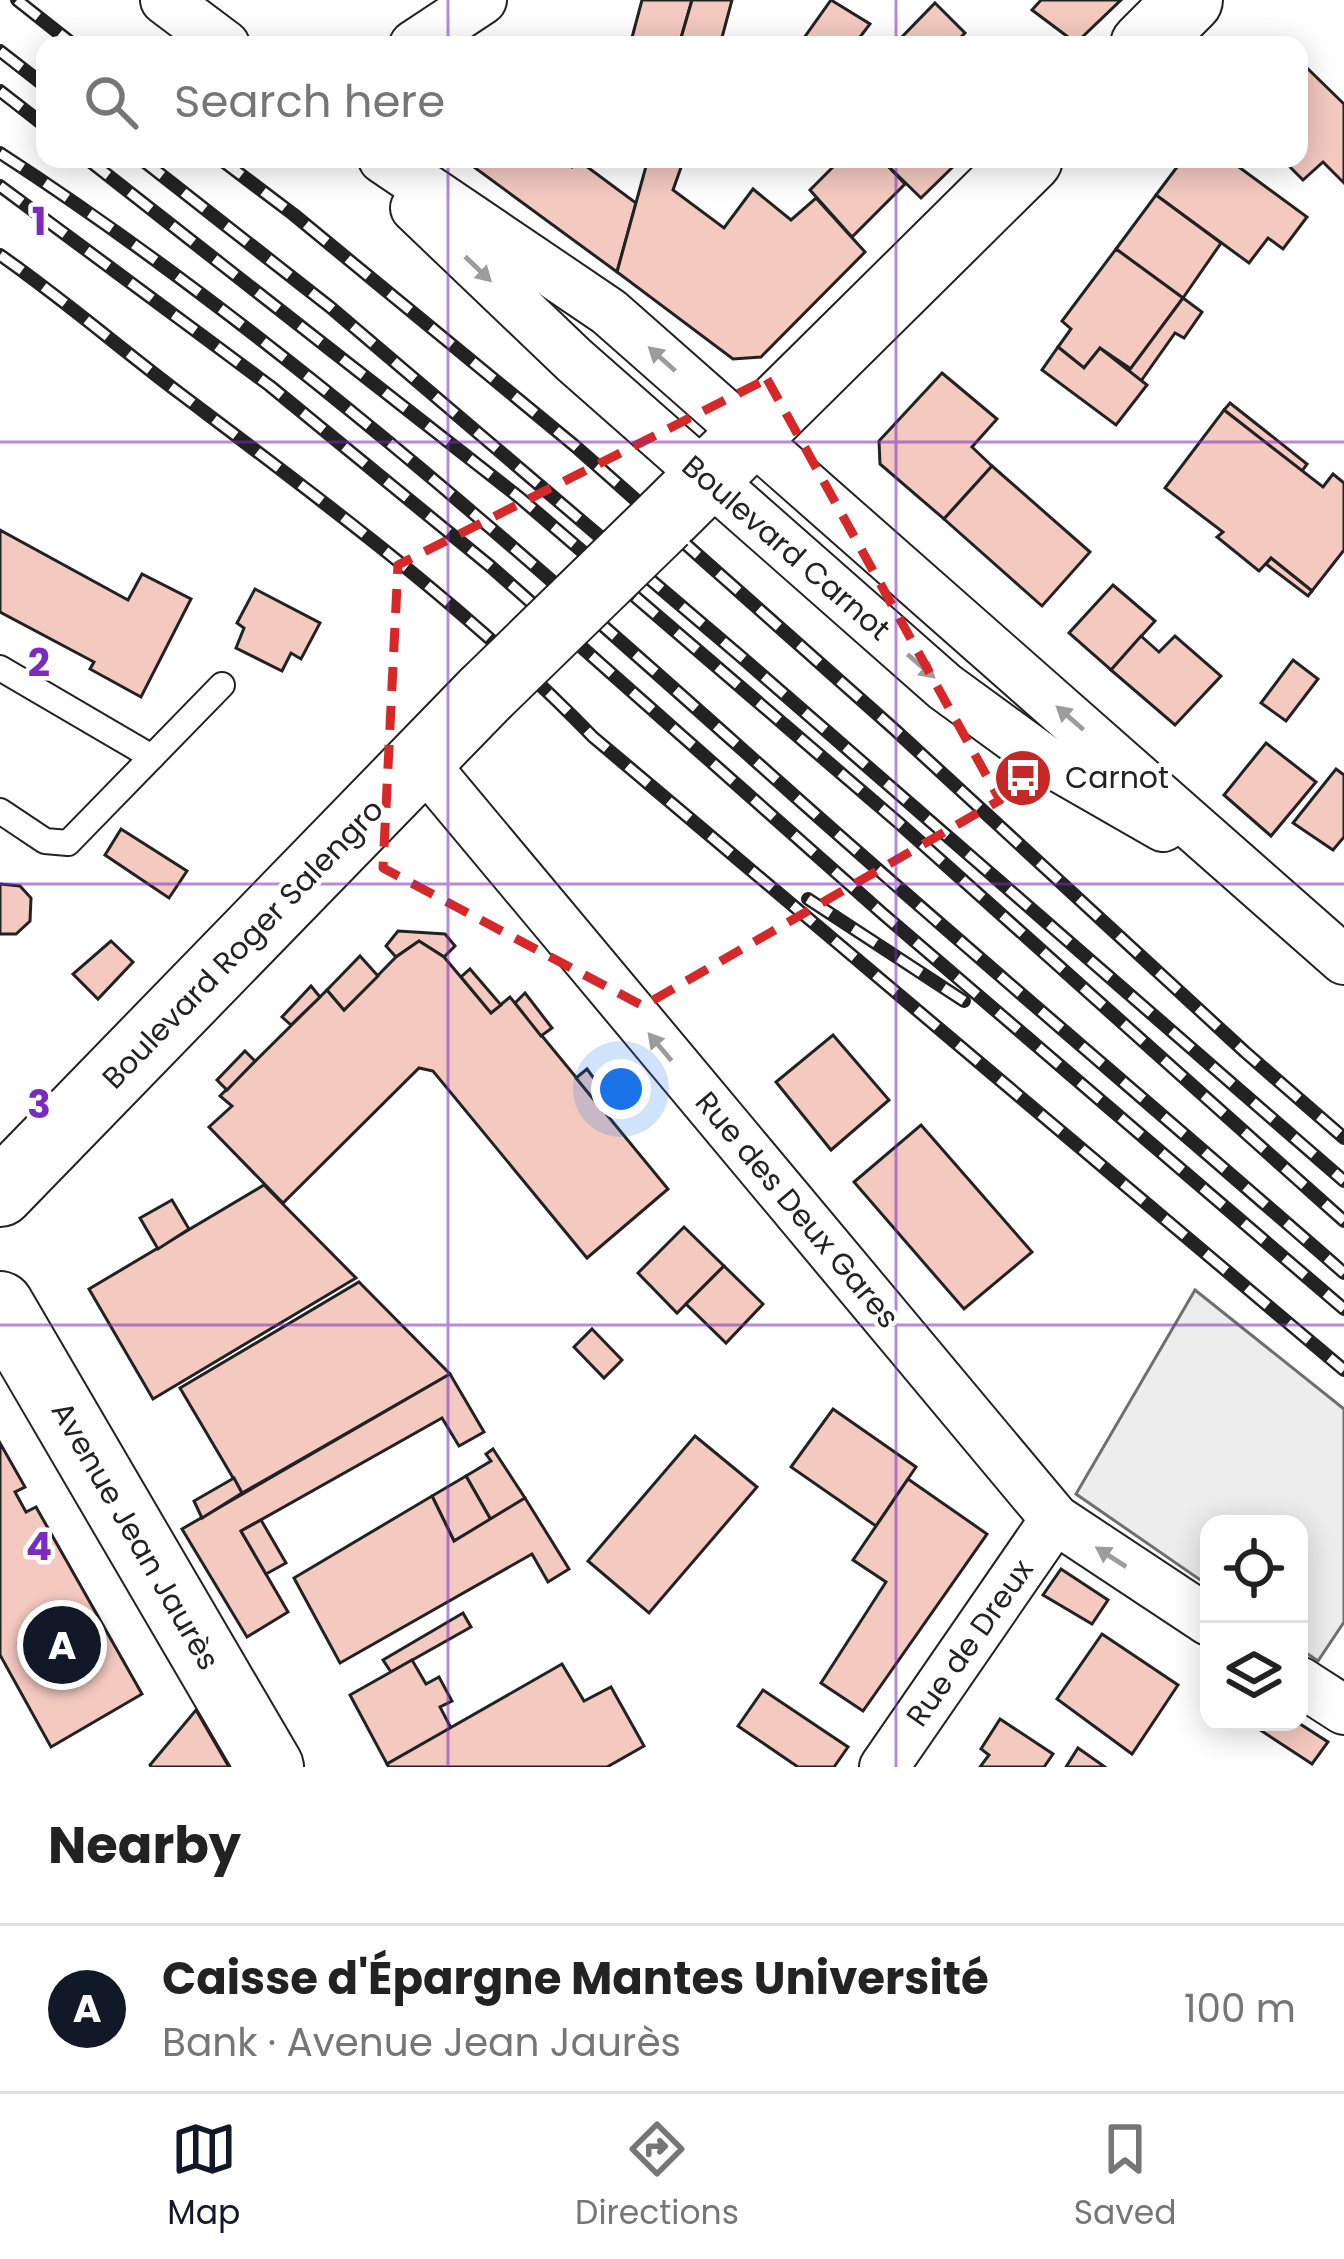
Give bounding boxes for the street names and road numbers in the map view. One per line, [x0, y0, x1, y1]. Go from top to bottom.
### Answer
street label: Boulevard Carnot [673, 445, 900, 650]
street label: Boulevard Roger Salengro [92, 789, 393, 1098]
street label: Rue des Deux Gares [685, 1082, 909, 1337]
street label: Avenue Jean Jaurès [44, 1396, 226, 1676]
street label: Rue de Dreux [896, 1550, 1043, 1735]

